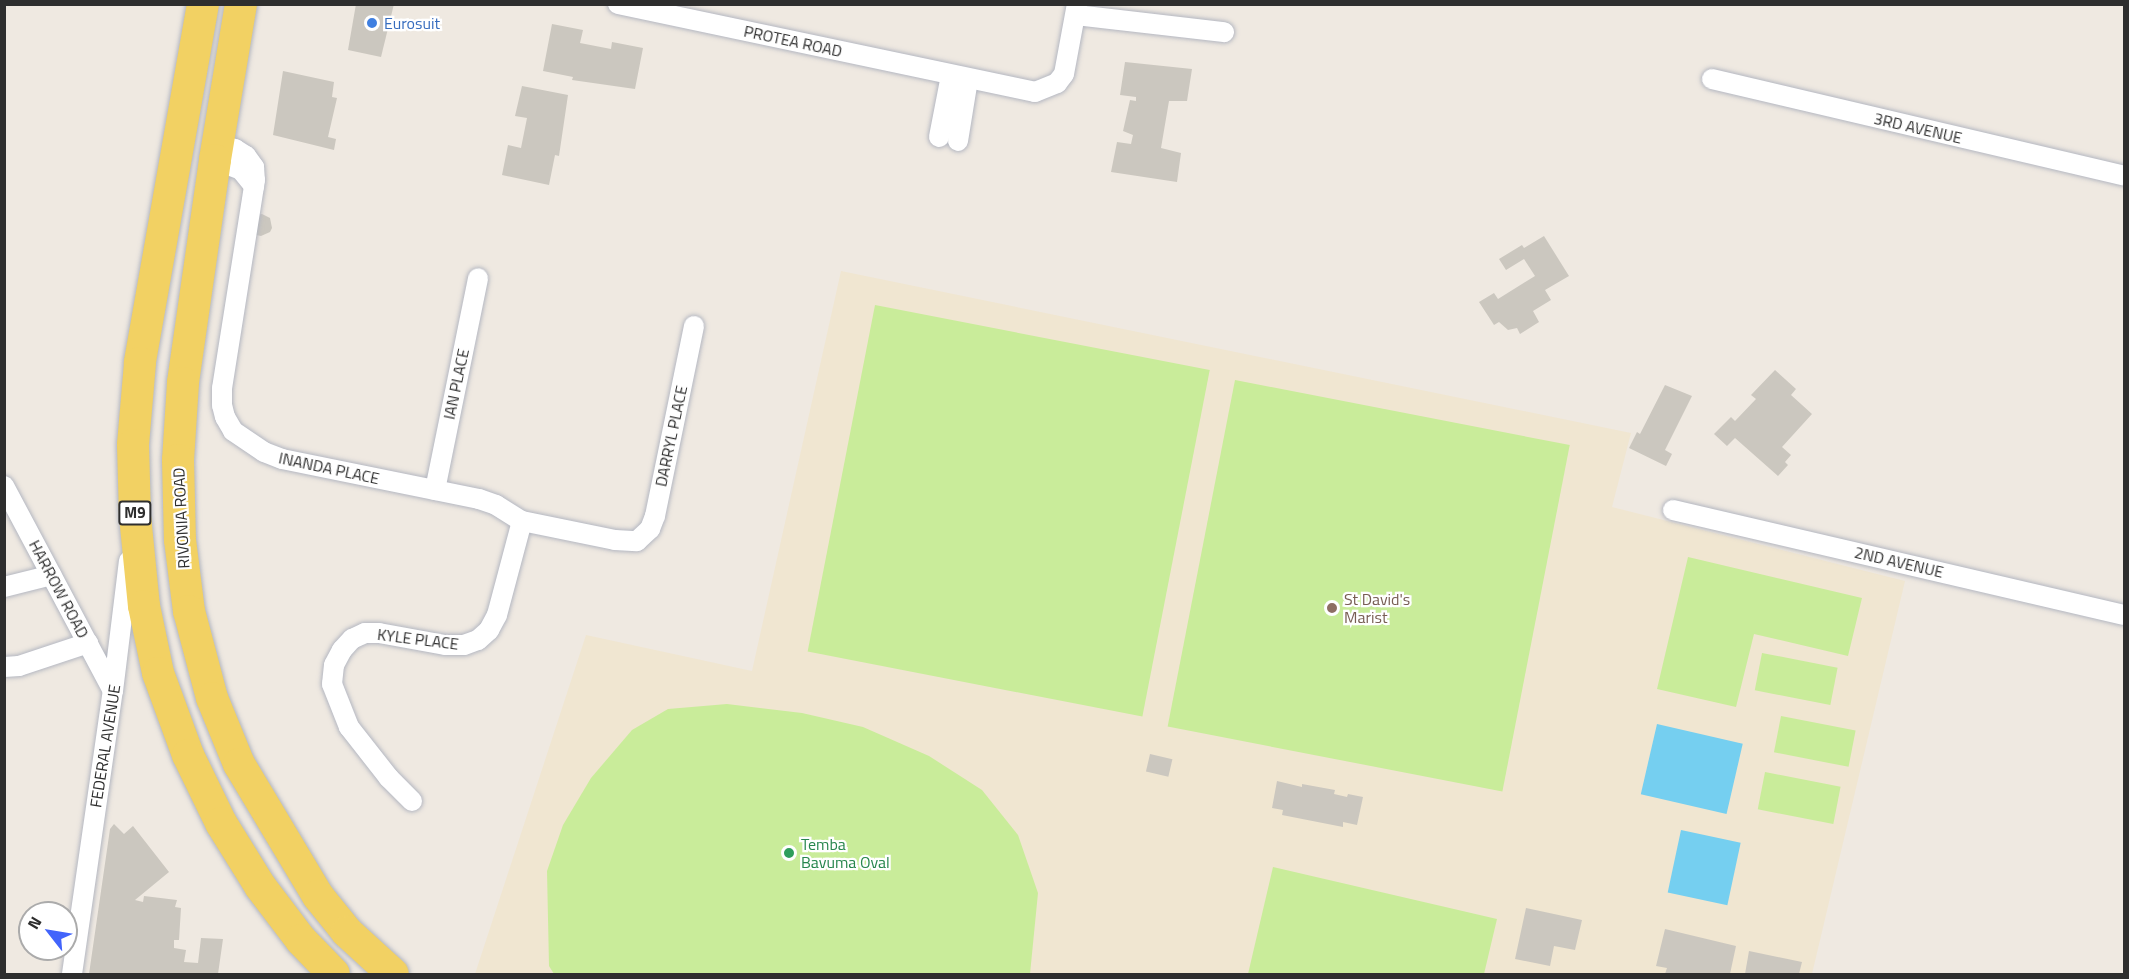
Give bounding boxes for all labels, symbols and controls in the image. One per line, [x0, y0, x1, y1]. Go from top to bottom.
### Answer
place label: Eurosuit [384, 13, 440, 33]
marker: Eurosuit [365, 16, 379, 30]
street label: PROTEA ROAD [742, 21, 844, 61]
street label: 3RD AVENUE [1872, 109, 1964, 147]
street label: IAN PLACE [439, 347, 473, 421]
street label: DARRYL PLACE [651, 384, 691, 488]
street label: INANDA PLACE [277, 448, 381, 488]
street label: RIVONIA ROAD [169, 467, 193, 569]
road number: M9 [117, 501, 153, 525]
street label: HARROW ROAD [25, 537, 93, 641]
street label: 2ND AVENUE [1853, 542, 1945, 582]
place label: St David's Marist [1344, 589, 1410, 627]
marker: St David's Marist [1325, 601, 1339, 615]
street label: KYLE PLACE [376, 624, 460, 654]
street label: FEDERAL AVENUE [86, 683, 124, 809]
place label: Temba Bavuma Oval [801, 834, 890, 872]
marker: Temba Bavuma Oval [782, 846, 796, 860]
north arrow [18, 901, 78, 961]
text: N [21, 912, 47, 934]

